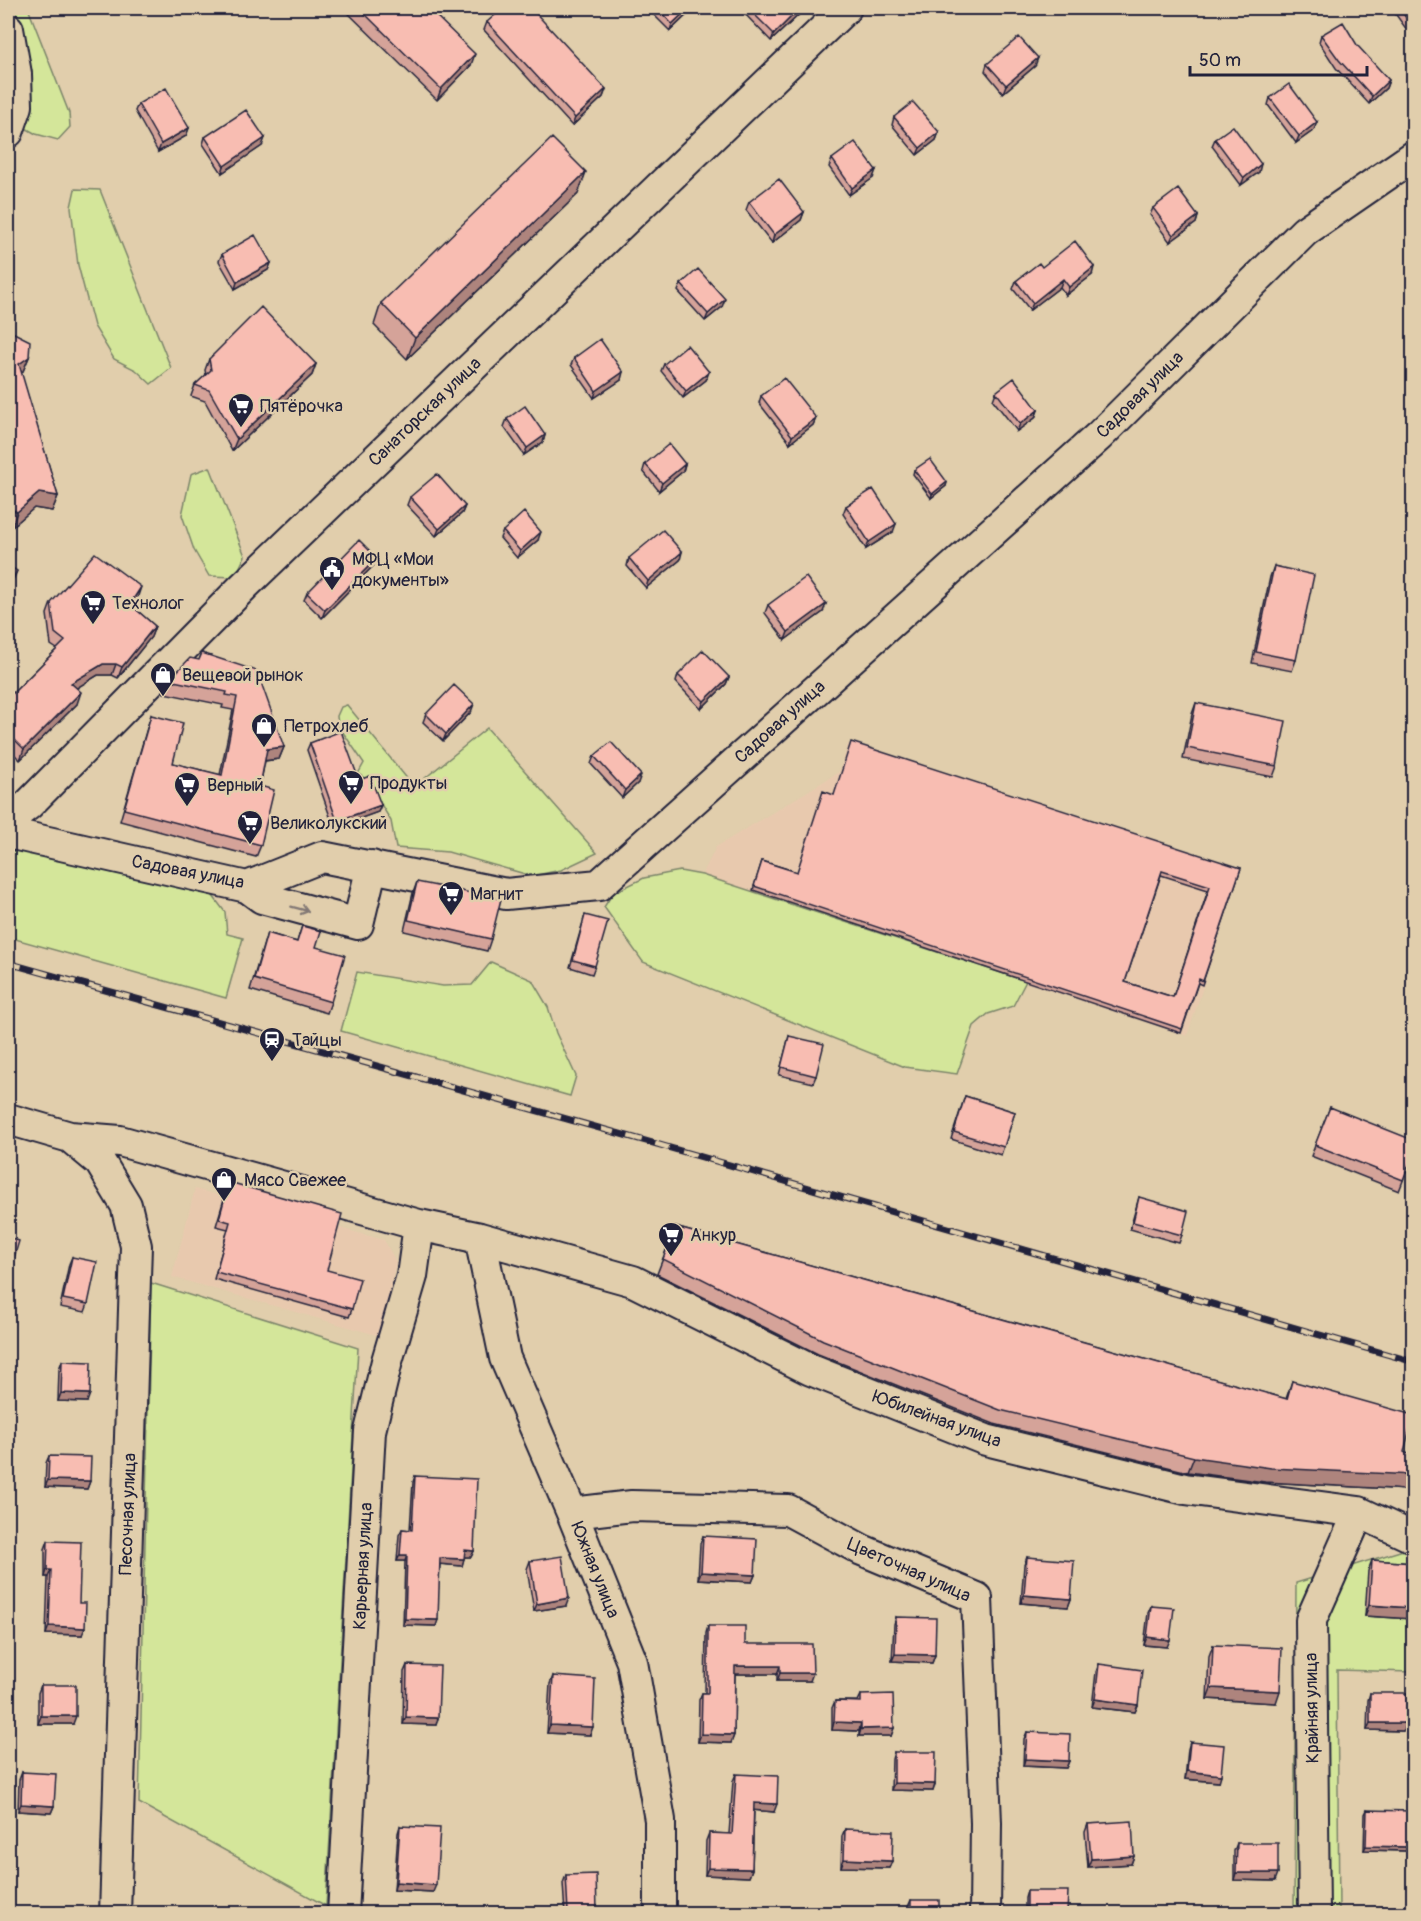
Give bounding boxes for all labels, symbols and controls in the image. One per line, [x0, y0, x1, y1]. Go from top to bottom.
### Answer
scale bar [1190, 39, 1367, 77]
text: 50 m [1199, 49, 1241, 72]
street label: Садовая улица [1091, 346, 1189, 444]
street label: Санаторская улица [364, 352, 486, 472]
supermarket icon: Пятёрочка [226, 391, 256, 429]
place label: Пятёрочка [260, 395, 343, 418]
place label: МФЦ «Мои документы» [352, 548, 449, 592]
public building icon: МФЦ «Мои документы» [317, 554, 347, 592]
supermarket icon: Технолог [78, 588, 108, 626]
place label: Технолог [112, 592, 184, 615]
shop icon: Вещевой рынок [148, 660, 178, 698]
place label: Вещевой рынок [182, 664, 304, 687]
street label: Садовая улица [730, 675, 830, 769]
shop icon: Петрохлеб [249, 711, 279, 749]
place label: Петрохлеб [284, 715, 369, 738]
supermarket icon: Продукты [336, 768, 366, 806]
supermarket icon: Верный [172, 770, 202, 808]
place label: Продукты [370, 772, 447, 795]
place label: Верный [207, 774, 264, 797]
supermarket icon: Великолукский [235, 808, 265, 846]
place label: Великолукский [270, 812, 387, 835]
street label: Садовая улица [130, 850, 246, 894]
supermarket icon: Магнит [436, 879, 466, 917]
place label: Магнит [470, 883, 523, 906]
one-way arrow [291, 903, 310, 915]
station icon: Тайцы [257, 1025, 287, 1063]
place label: Тайцы [292, 1029, 342, 1052]
shop icon: Мясо Свежее [209, 1165, 239, 1203]
place label: Мясо Свежее [244, 1169, 346, 1192]
supermarket icon: Анкур [656, 1220, 686, 1258]
place label: Анкур [690, 1224, 736, 1247]
street label: Юбилейная улица [869, 1385, 1005, 1453]
street label: Песочная улица [114, 1453, 142, 1575]
street label: Карьерная улица [348, 1502, 378, 1630]
street label: Южная улица [565, 1519, 625, 1621]
street label: Цветочная улица [844, 1532, 974, 1608]
street label: Крайняя улица [1300, 1653, 1324, 1763]

